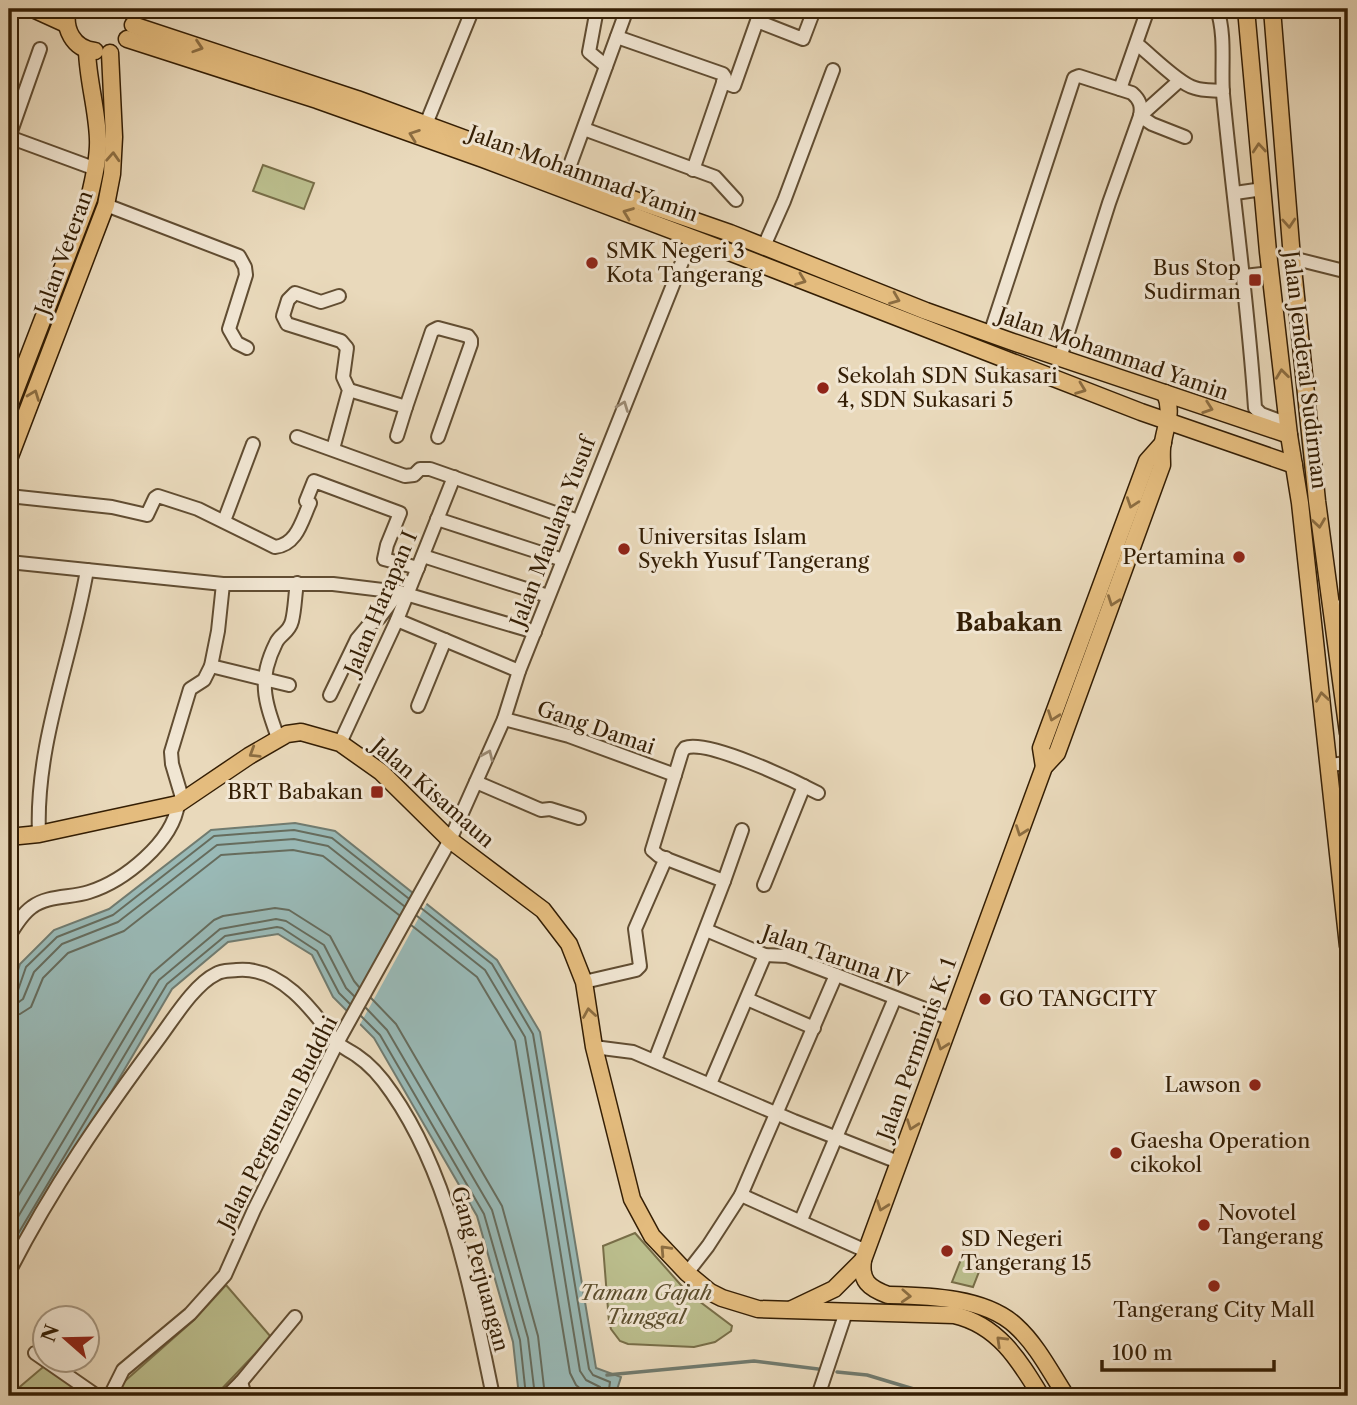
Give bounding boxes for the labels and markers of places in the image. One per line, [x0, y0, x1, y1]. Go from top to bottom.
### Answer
place label: SMK Negeri 3 Kota Tangerang [606, 238, 763, 287]
marker: SMK Negeri 3 Kota Tangerang [584, 255, 600, 271]
place label: Bus Stop Sudirman [1144, 255, 1241, 304]
marker: Bus Stop Sudirman [1247, 272, 1263, 288]
place label: Sekolah SDN Sukasari 4, SDN Sukasari 5 [837, 363, 1058, 412]
marker: Sekolah SDN Sukasari 4, SDN Sukasari 5 [815, 380, 831, 396]
place label: Universitas Islam Syekh Yusuf Tangerang [638, 524, 870, 573]
marker: Universitas Islam Syekh Yusuf Tangerang [616, 541, 632, 557]
place label: Pertamina [1122, 544, 1226, 569]
marker: Pertamina [1231, 549, 1247, 565]
place label: BRT Babakan [227, 779, 363, 804]
marker: BRT Babakan [369, 784, 385, 800]
place label: GO TANGCITY [999, 986, 1158, 1011]
marker: GO TANGCITY [977, 991, 993, 1007]
place label: Lawson [1165, 1072, 1241, 1097]
marker: Lawson [1247, 1077, 1263, 1093]
place label: Gaesha Operation cikokol [1130, 1128, 1310, 1177]
marker: Gaesha Operation cikokol [1108, 1145, 1124, 1161]
place label: Novotel Tangerang [1218, 1200, 1324, 1249]
marker: Novotel Tangerang [1196, 1217, 1212, 1233]
place label: SD Negeri Tangerang 15 [961, 1226, 1092, 1275]
marker: SD Negeri Tangerang 15 [939, 1243, 955, 1259]
marker: Tangerang City Mall [1206, 1278, 1222, 1294]
place label: Tangerang City Mall [1113, 1297, 1315, 1322]

